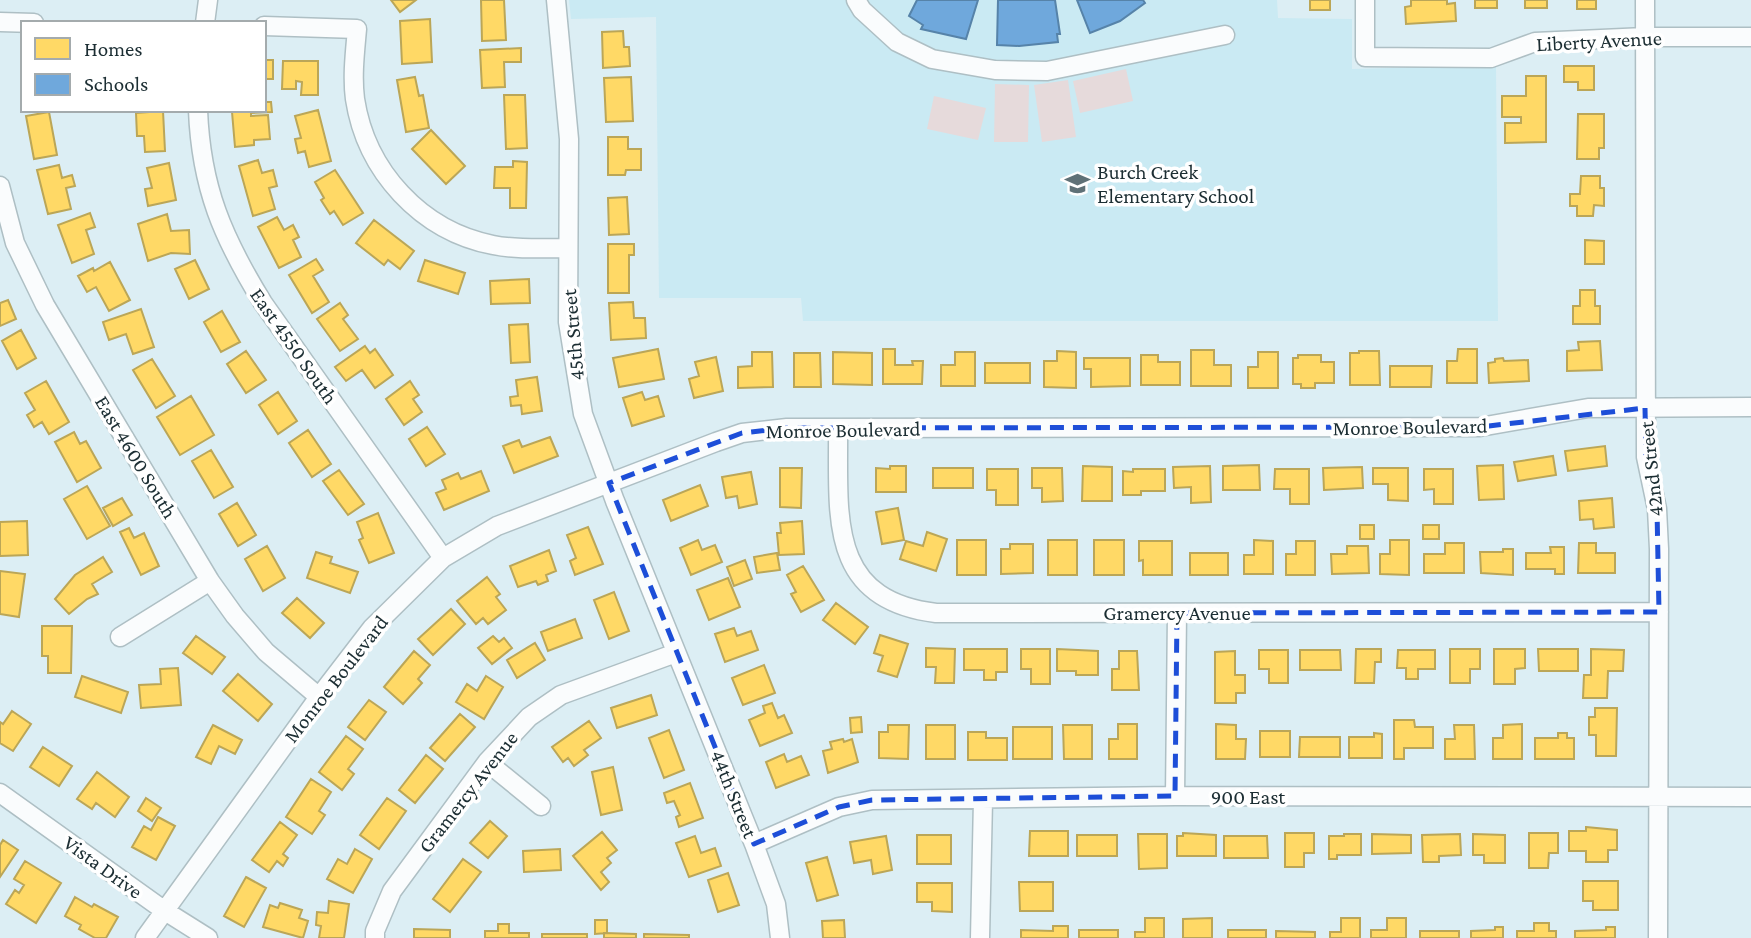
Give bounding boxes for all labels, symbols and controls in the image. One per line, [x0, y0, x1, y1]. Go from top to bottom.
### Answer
legend [21, 21, 266, 112]
street label: Liberty Avenue [1536, 26, 1662, 56]
text: Homes [84, 37, 143, 61]
text: Schools [84, 72, 148, 96]
place label: Burch Creek Elementary School [1097, 160, 1254, 208]
school or university icon: Burch Creek Elementary School [1063, 170, 1091, 198]
street label: East 4550 South [245, 283, 343, 409]
street label: 45th Street [557, 287, 589, 382]
street label: East 4600 South [90, 391, 182, 523]
street label: Monroe Boulevard [1332, 414, 1488, 440]
street label: Monroe Boulevard [765, 417, 921, 443]
street label: 42nd Street [1634, 419, 1668, 518]
street label: Gramercy Avenue [1103, 601, 1251, 625]
street label: Monroe Boulevard [279, 611, 393, 747]
street label: Gramercy Avenue [413, 727, 523, 857]
street label: 44th Street [705, 746, 763, 842]
street label: 900 East [1211, 785, 1286, 809]
street label: Vista Drive [59, 830, 147, 904]

